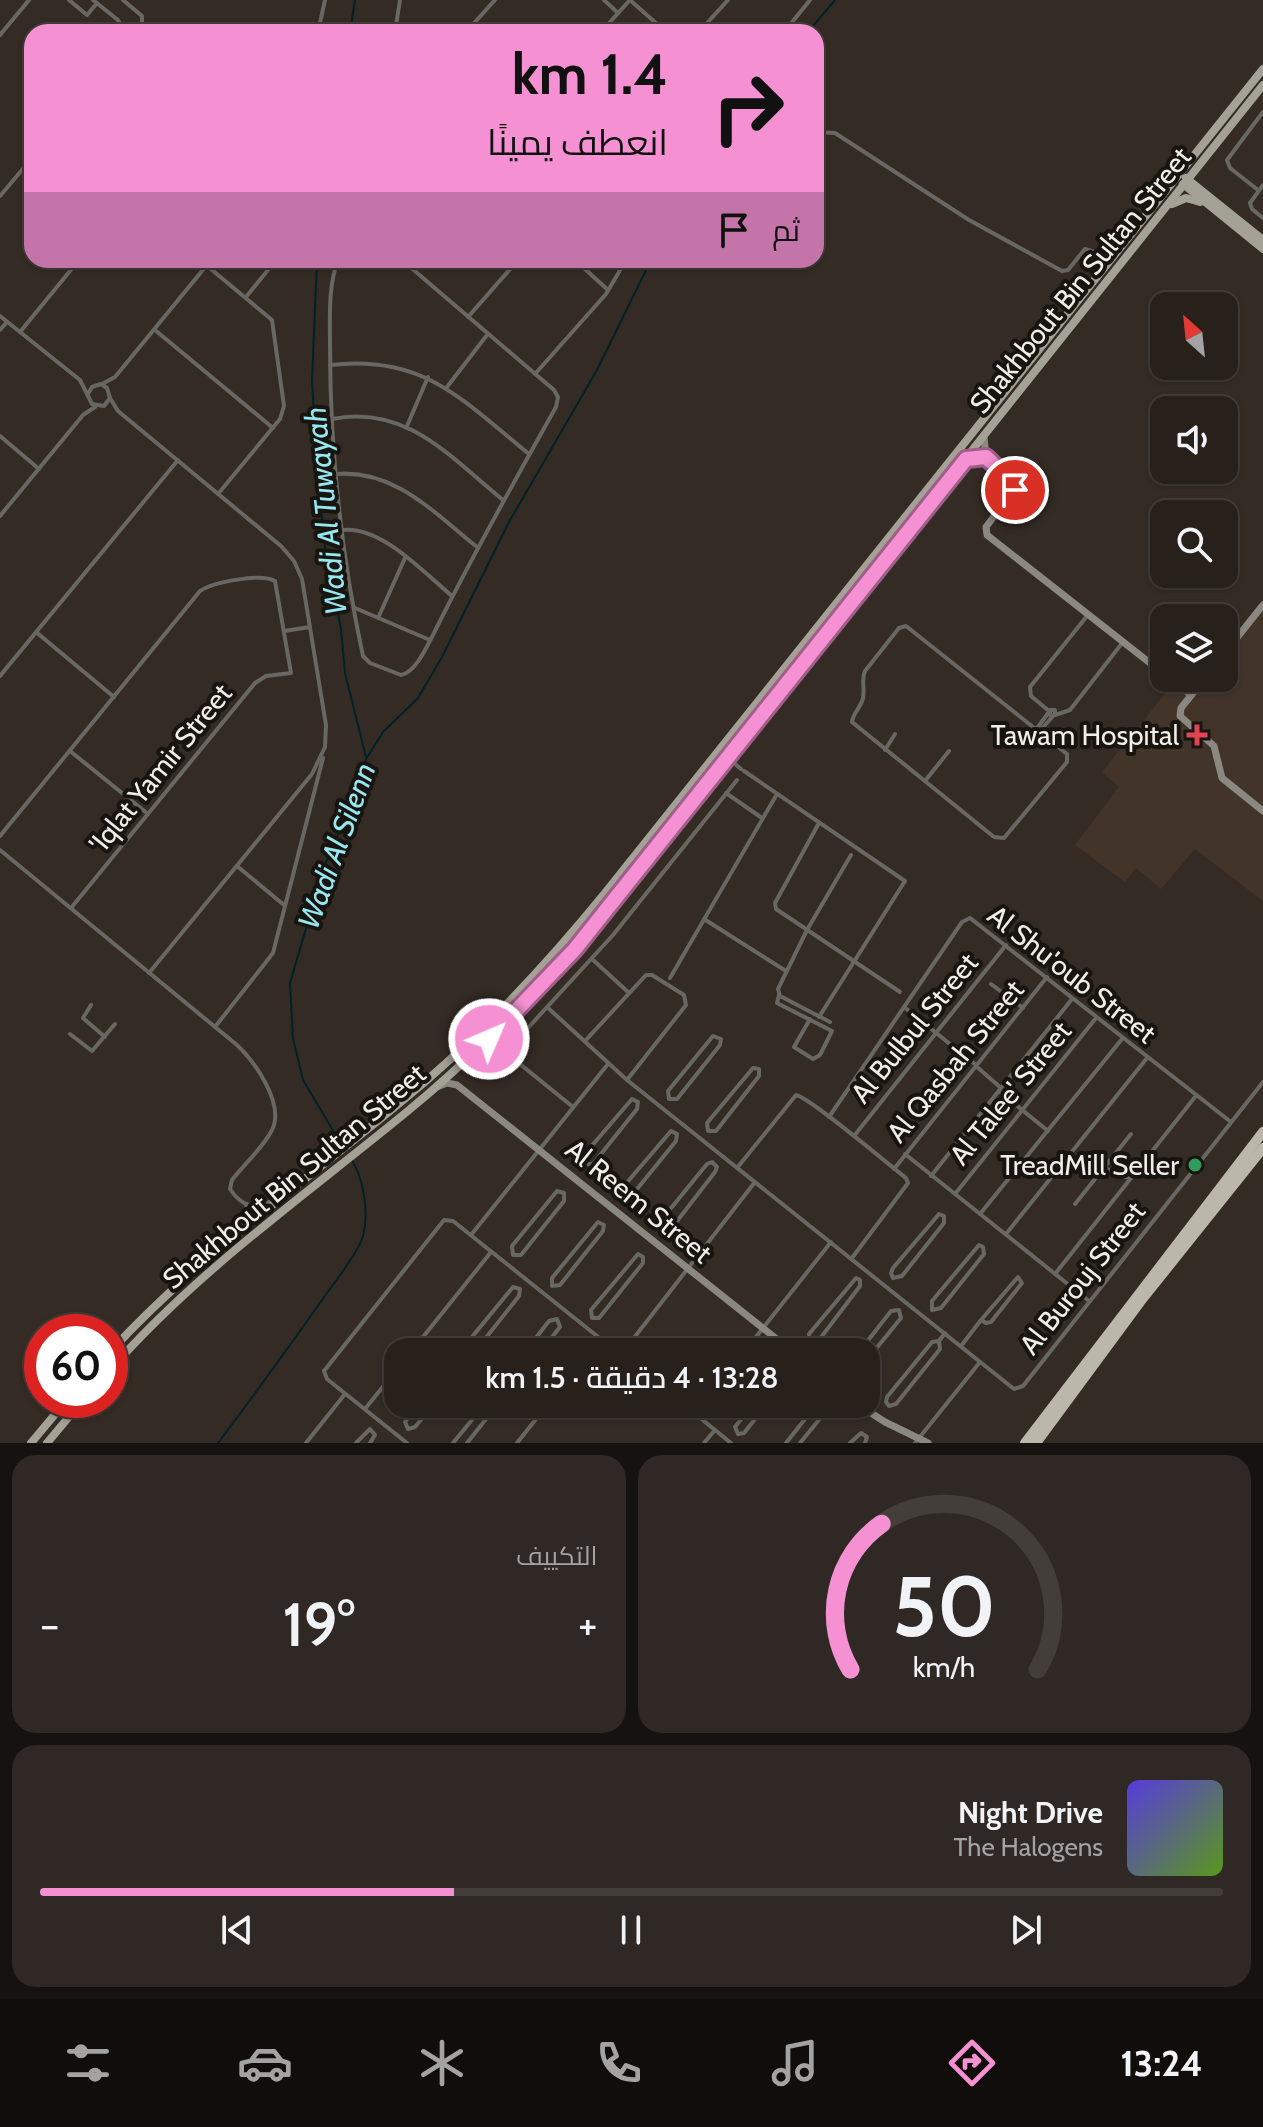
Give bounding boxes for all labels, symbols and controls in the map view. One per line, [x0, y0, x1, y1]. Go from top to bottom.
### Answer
text: 1.4 km [512, 40, 668, 108]
icon: right [696, 56, 800, 160]
text: انعطف يمينًا [487, 120, 668, 164]
street label: Shakhbout Bin Sultan Street [962, 140, 1198, 420]
icon: arrive [712, 208, 756, 252]
text: ثم [772, 212, 800, 249]
north arrow [1150, 292, 1238, 380]
map controls [1150, 292, 1238, 692]
button: sound [1150, 396, 1238, 484]
water label: Wadi Al Tuwayah [296, 405, 355, 617]
pin [981, 456, 1049, 524]
icon: arrive [993, 468, 1037, 512]
button: search [1150, 500, 1238, 588]
button: layers [1150, 604, 1238, 692]
street label: 'Iqlat Yamir Street [81, 677, 239, 859]
place label: Tawam Hospital [991, 718, 1179, 752]
marker: Tawam Hospital [1186, 724, 1208, 746]
water label: Wadi Al Silenn [289, 758, 384, 934]
street label: Al Shu'oub Street [981, 898, 1163, 1050]
street label: Al Bulbul Street [843, 946, 985, 1110]
street label: Al Qasbah Street [879, 973, 1031, 1149]
position arrow [447, 997, 531, 1081]
street label: Al Talee' Street [942, 1015, 1078, 1171]
street label: Shakhbout Bin Sultan Street [156, 1056, 432, 1296]
street label: Al Reem Street [559, 1132, 719, 1270]
place label: TreadMill Seller [1000, 1148, 1179, 1182]
marker: TreadMill Seller [1186, 1156, 1204, 1174]
street label: Al Burouj Street [1012, 1195, 1152, 1361]
speed limit sign: 60 [24, 1314, 128, 1418]
text: 13:28 · 4 دقيقة · 1.5 km [485, 1359, 779, 1396]
text: التكييف [516, 1540, 598, 1572]
text: 50 [893, 1556, 996, 1657]
text: 19° [283, 1588, 355, 1661]
text: − [40, 1598, 59, 1651]
text: + [578, 1598, 597, 1651]
text: km/h [913, 1649, 976, 1684]
text: Night Drive [958, 1794, 1103, 1831]
text: The Halogens [954, 1831, 1103, 1863]
icon: previous [215, 1908, 259, 1952]
icon: pause [609, 1908, 653, 1952]
icon: next [1004, 1908, 1048, 1952]
icon: filters [60, 2035, 116, 2091]
icon: car [237, 2035, 293, 2091]
icon: climate [414, 2035, 470, 2091]
icon: phone [591, 2035, 647, 2091]
icon: music [767, 2035, 823, 2091]
icon: directions [944, 2035, 1000, 2091]
text: 13:24 [1121, 2041, 1203, 2085]

